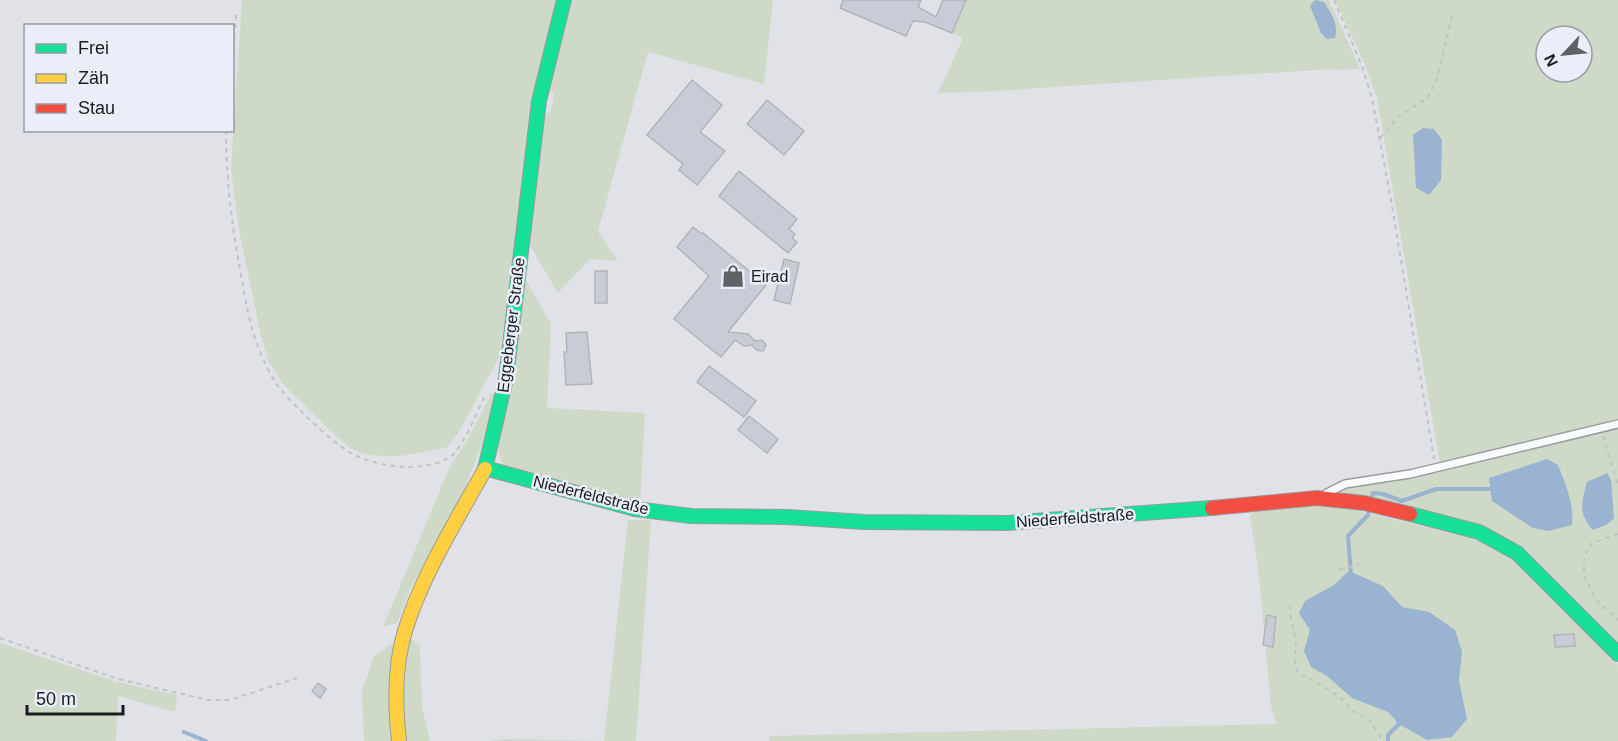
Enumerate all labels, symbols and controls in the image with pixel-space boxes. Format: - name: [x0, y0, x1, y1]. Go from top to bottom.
- legend: [24, 24, 234, 132]
- north arrow: [1534, 24, 1594, 84]
- text: Frei: [78, 38, 109, 58]
- text: N: [1541, 51, 1561, 69]
- text: Zäh: [78, 68, 109, 88]
- text: Stau: [78, 98, 115, 118]
- street label: Eggeberger Straße: [494, 256, 528, 394]
- shop icon: Eirad: [720, 263, 746, 289]
- place label: Eirad: [751, 268, 788, 285]
- street label: Niederfeldstraße: [532, 472, 651, 518]
- street label: Niederfeldstraße: [1015, 505, 1135, 531]
- scale bar: [27, 678, 123, 716]
- text: 50 m: [36, 689, 76, 709]

